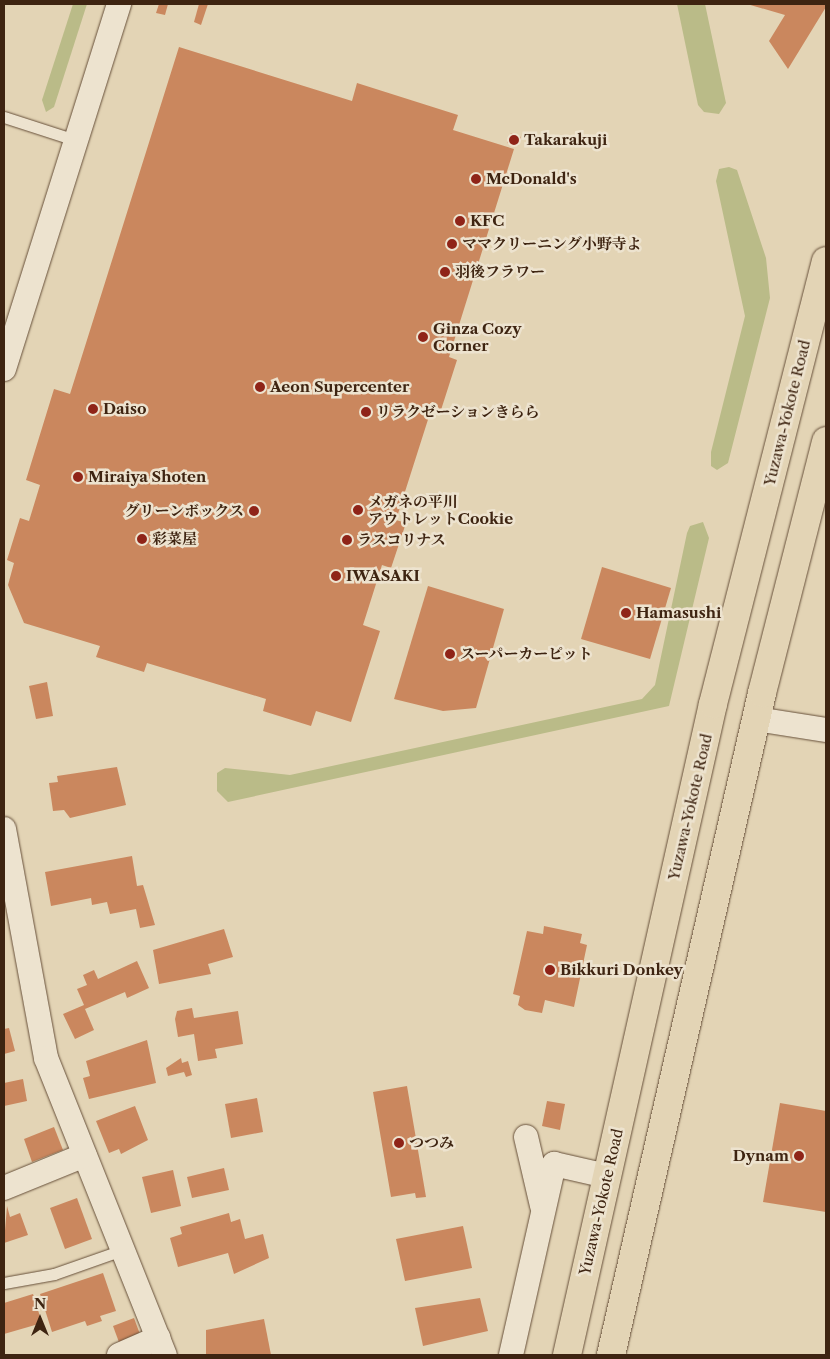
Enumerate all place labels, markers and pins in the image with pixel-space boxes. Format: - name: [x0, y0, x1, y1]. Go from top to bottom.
- place label: Takarakuji: [524, 131, 607, 149]
- marker: Takarakuji: [508, 134, 520, 146]
- place label: McDonald's: [486, 170, 577, 188]
- marker: McDonald's: [470, 173, 482, 185]
- place label: KFC: [470, 212, 504, 230]
- marker: KFC: [454, 215, 466, 227]
- place label: ママクリーニング小野寺よ: [462, 235, 642, 253]
- marker: ママクリーニング小野寺よ: [446, 238, 458, 250]
- place label: 羽後フラワー: [455, 263, 545, 281]
- marker: 羽後フラワー: [439, 266, 451, 278]
- place label: Ginza Cozy Corner: [433, 319, 522, 354]
- marker: Ginza Cozy Corner: [417, 331, 429, 343]
- place label: Aeon Supercenter: [270, 378, 409, 396]
- marker: Aeon Supercenter: [254, 381, 266, 393]
- place label: Daiso: [103, 400, 146, 418]
- marker: Daiso: [87, 403, 99, 415]
- place label: リラクゼーションきらら: [376, 403, 540, 421]
- marker: リラクゼーションきらら: [360, 406, 372, 418]
- place label: Miraiya Shoten: [88, 468, 206, 486]
- marker: Miraiya Shoten: [72, 471, 84, 483]
- place label: メガネの平川 アウトレットCookie: [368, 492, 513, 527]
- place label: グリーンボックス: [124, 502, 244, 520]
- marker: メガネの平川 アウトレットCookie: [352, 504, 364, 516]
- marker: グリーンボックス: [248, 505, 260, 517]
- place label: 彩菜屋: [152, 530, 197, 548]
- place label: ラスコリナス: [357, 531, 447, 549]
- marker: 彩菜屋: [136, 533, 148, 545]
- marker: ラスコリナス: [341, 534, 353, 546]
- place label: IWASAKI: [346, 567, 420, 585]
- marker: IWASAKI: [330, 570, 342, 582]
- place label: Hamasushi: [636, 604, 721, 622]
- marker: Hamasushi: [620, 607, 632, 619]
- place label: スーパーカーピット: [460, 645, 594, 663]
- marker: スーパーカーピット: [444, 648, 456, 660]
- place label: Bikkuri Donkey: [560, 961, 683, 979]
- marker: Bikkuri Donkey: [544, 964, 556, 976]
- place label: つつみ: [409, 1134, 454, 1152]
- marker: つつみ: [393, 1137, 405, 1149]
- place label: Dynam: [733, 1147, 789, 1165]
- marker: Dynam: [793, 1150, 805, 1162]

